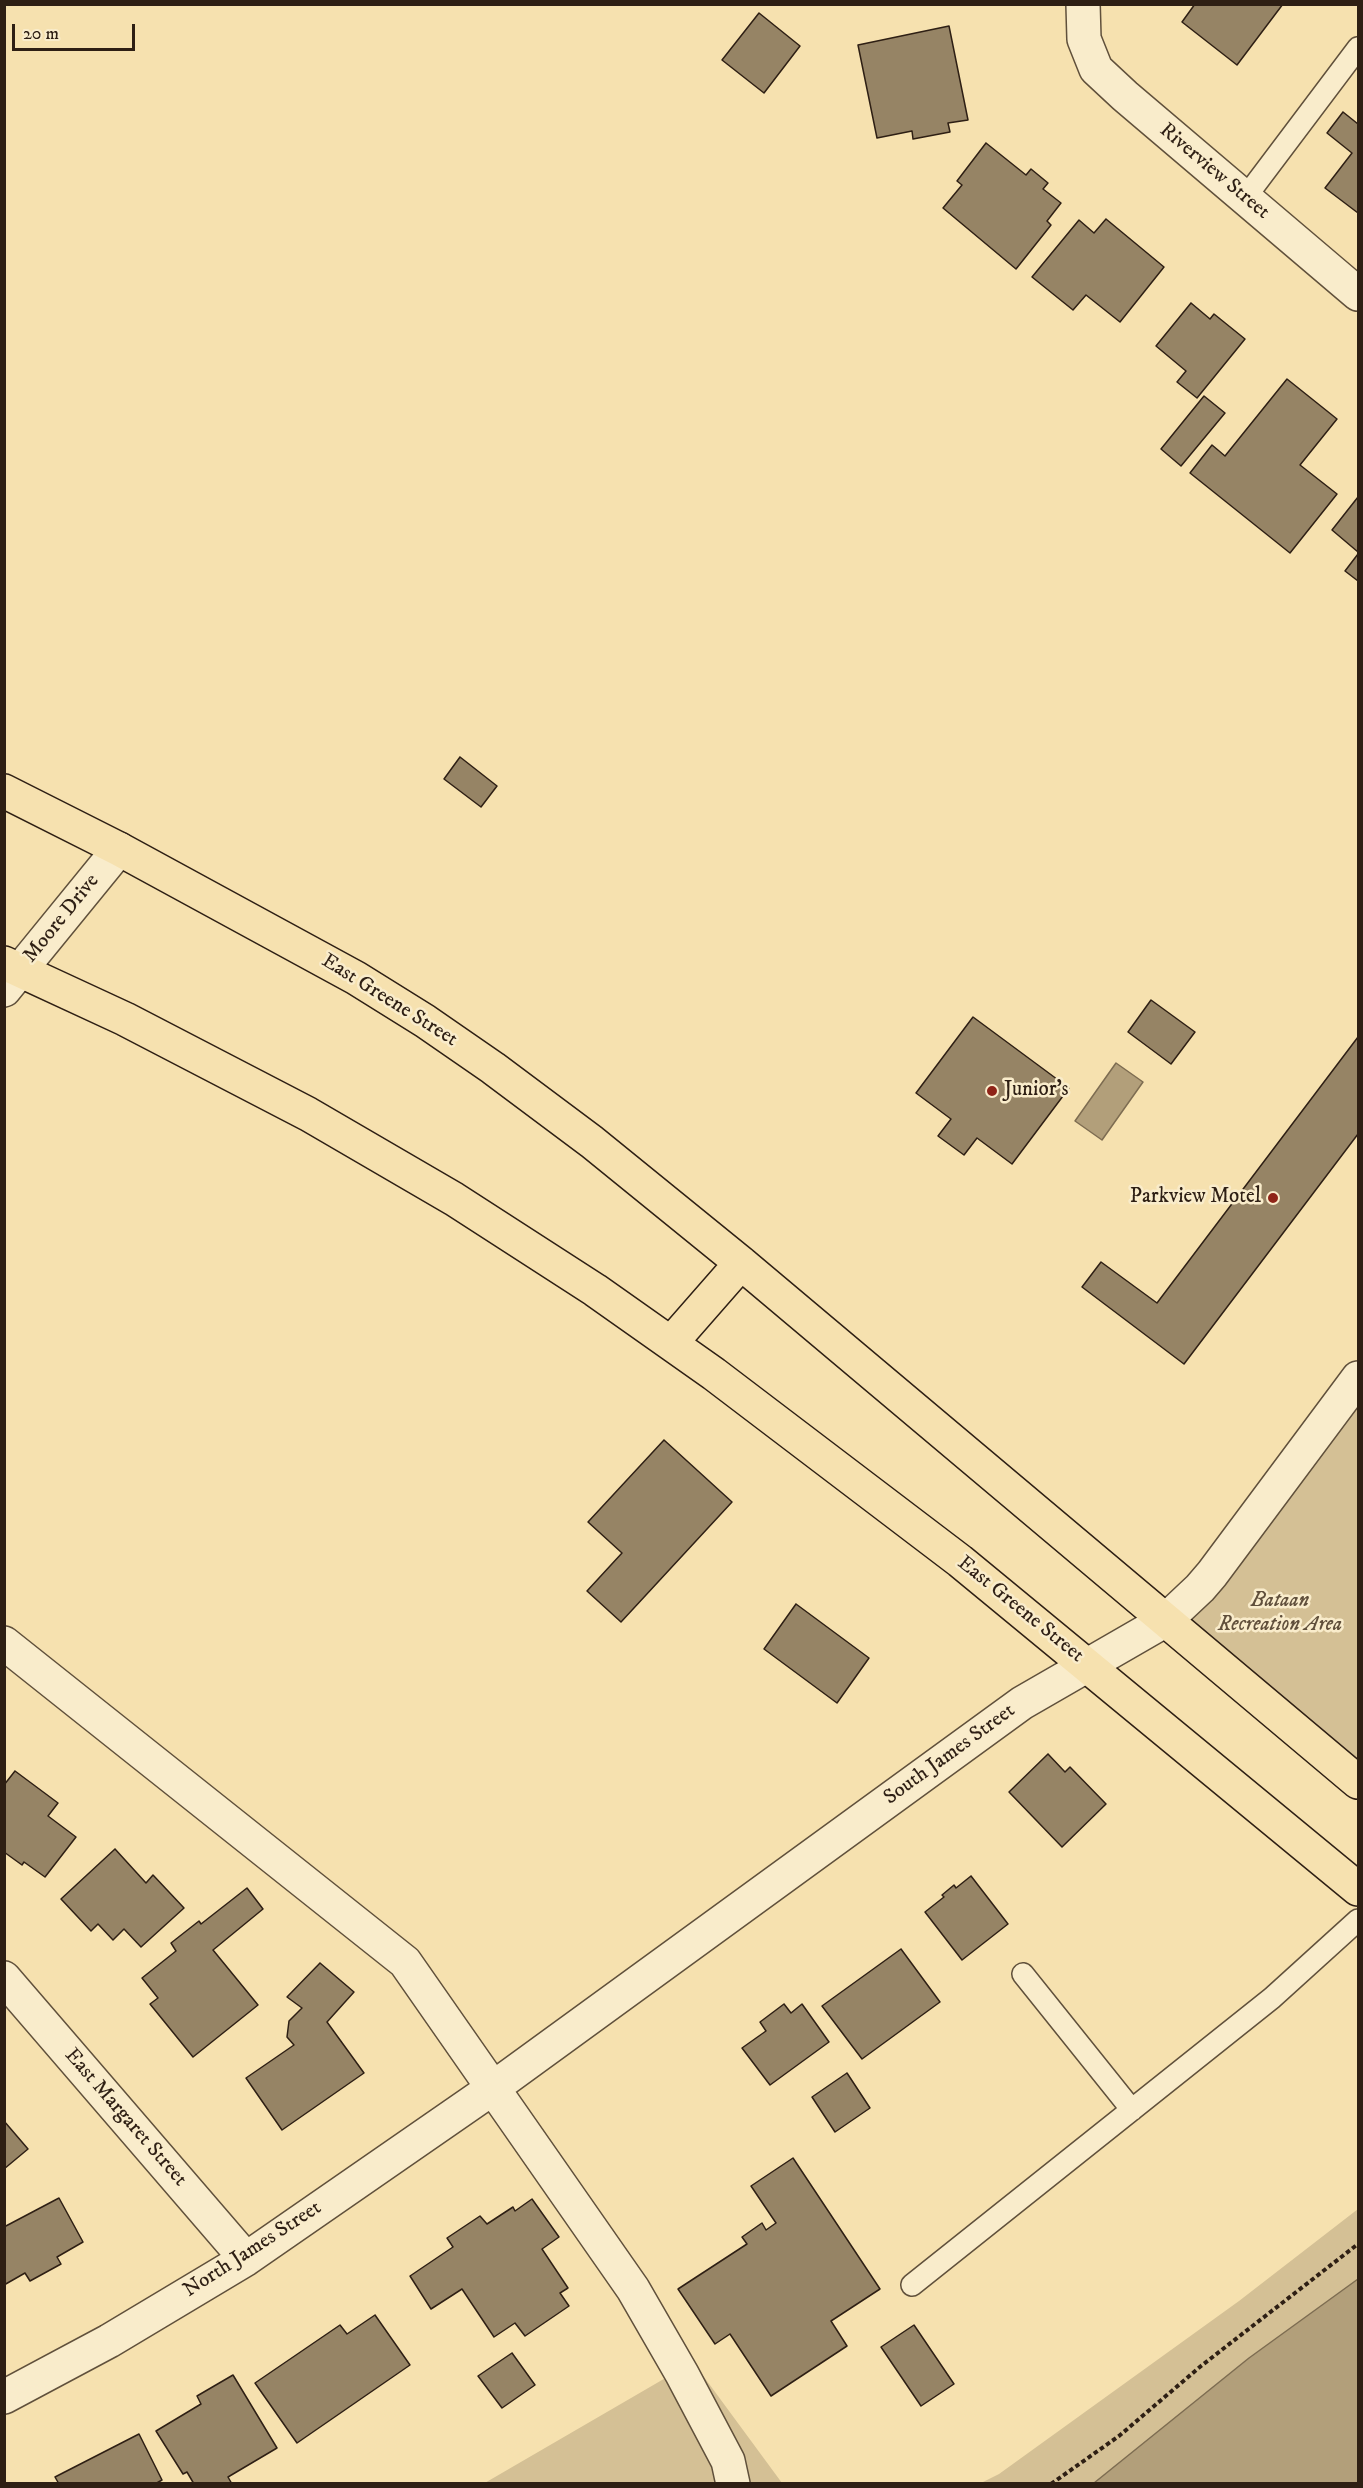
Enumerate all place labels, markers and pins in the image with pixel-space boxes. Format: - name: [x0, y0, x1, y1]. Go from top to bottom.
- place label: Junior's: [1004, 1078, 1069, 1104]
- marker: Junior's: [985, 1084, 999, 1098]
- place label: Parkview Motel: [1130, 1185, 1261, 1211]
- marker: Parkview Motel: [1266, 1191, 1280, 1205]

